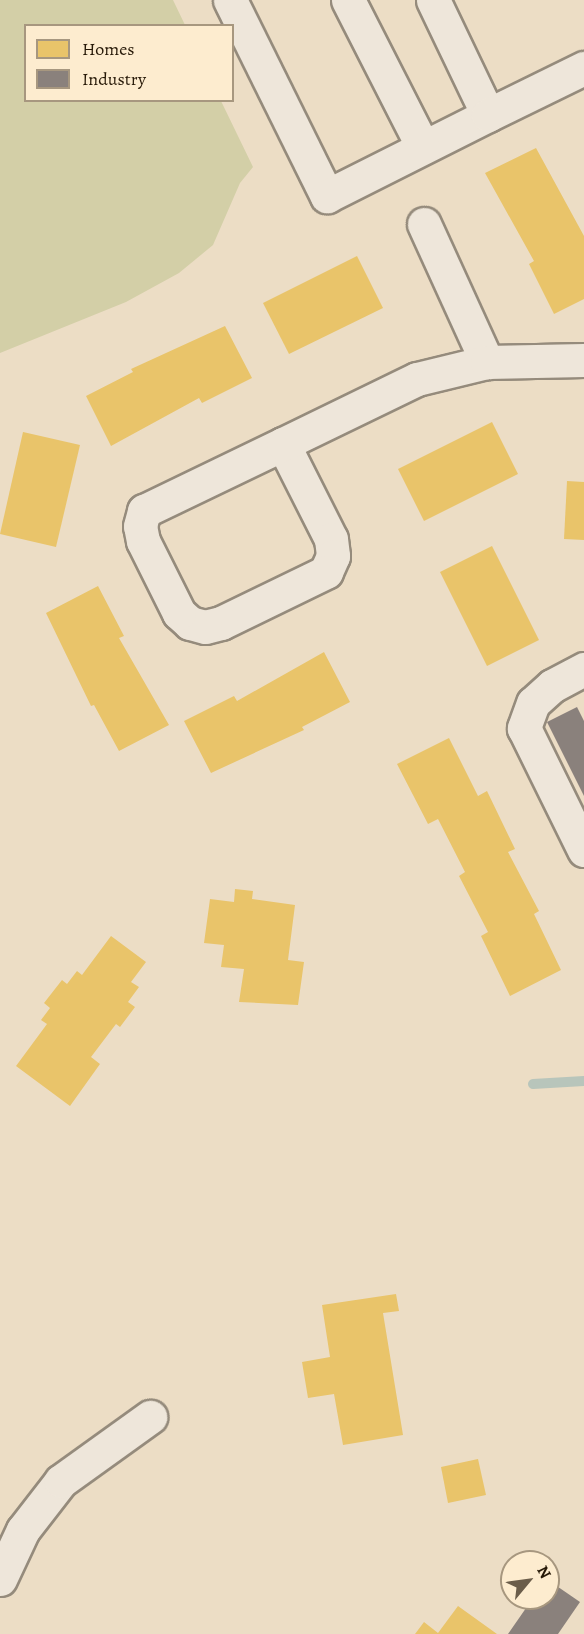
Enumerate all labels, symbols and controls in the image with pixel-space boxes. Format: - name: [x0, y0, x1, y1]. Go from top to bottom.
- legend: [24, 24, 234, 102]
- text: Homes: [82, 37, 134, 61]
- text: Industry: [82, 67, 146, 91]
- north arrow: [500, 1550, 560, 1610]
- text: N: [532, 1562, 556, 1583]

